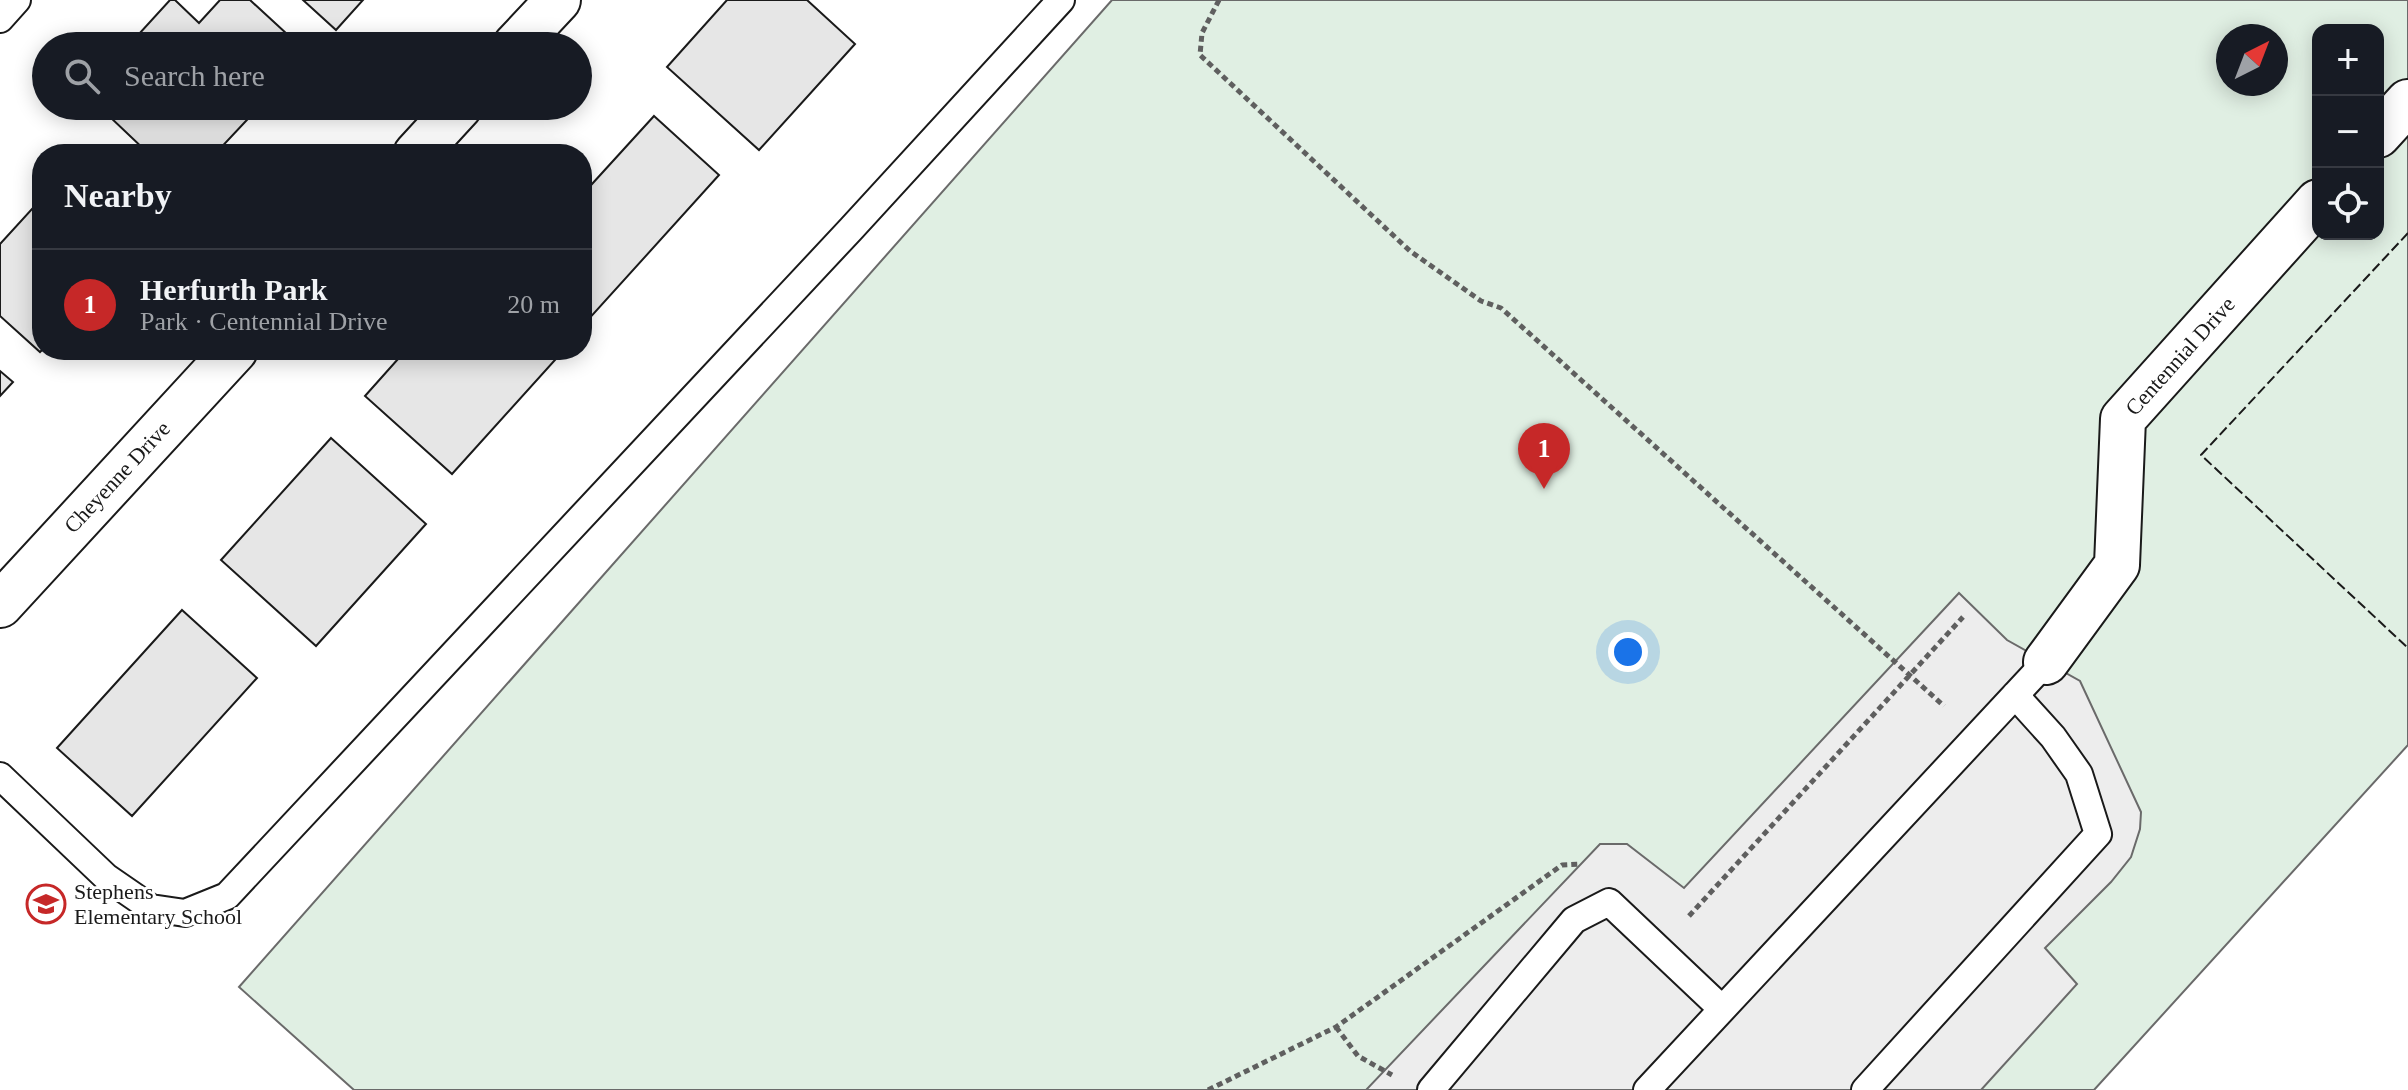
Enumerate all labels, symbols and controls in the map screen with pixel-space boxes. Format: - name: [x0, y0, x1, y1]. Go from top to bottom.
- north arrow: [2216, 24, 2288, 96]
- map controls: [2312, 24, 2384, 240]
- button: +: [2312, 24, 2384, 96]
- search box: [32, 32, 592, 120]
- icon: search: [60, 54, 104, 98]
- text: Search here: [124, 59, 265, 92]
- button: −: [2312, 96, 2384, 168]
- button: locate: [2312, 168, 2384, 240]
- text: Nearby: [64, 177, 172, 214]
- text: Herfurth Park: [140, 273, 327, 306]
- text: 1: [84, 290, 97, 319]
- text: 20 m: [507, 290, 560, 319]
- street label: Centennial Drive: [2120, 292, 2240, 420]
- text: Park · Centennial Drive: [140, 307, 388, 336]
- street label: Cheyenne Drive: [59, 416, 175, 538]
- pin: 1: [1518, 423, 1570, 489]
- your location: [1608, 632, 1648, 672]
- place label: Stephens Elementary School: [74, 879, 242, 929]
- school or university icon: Stephens Elementary School: [25, 883, 67, 925]

